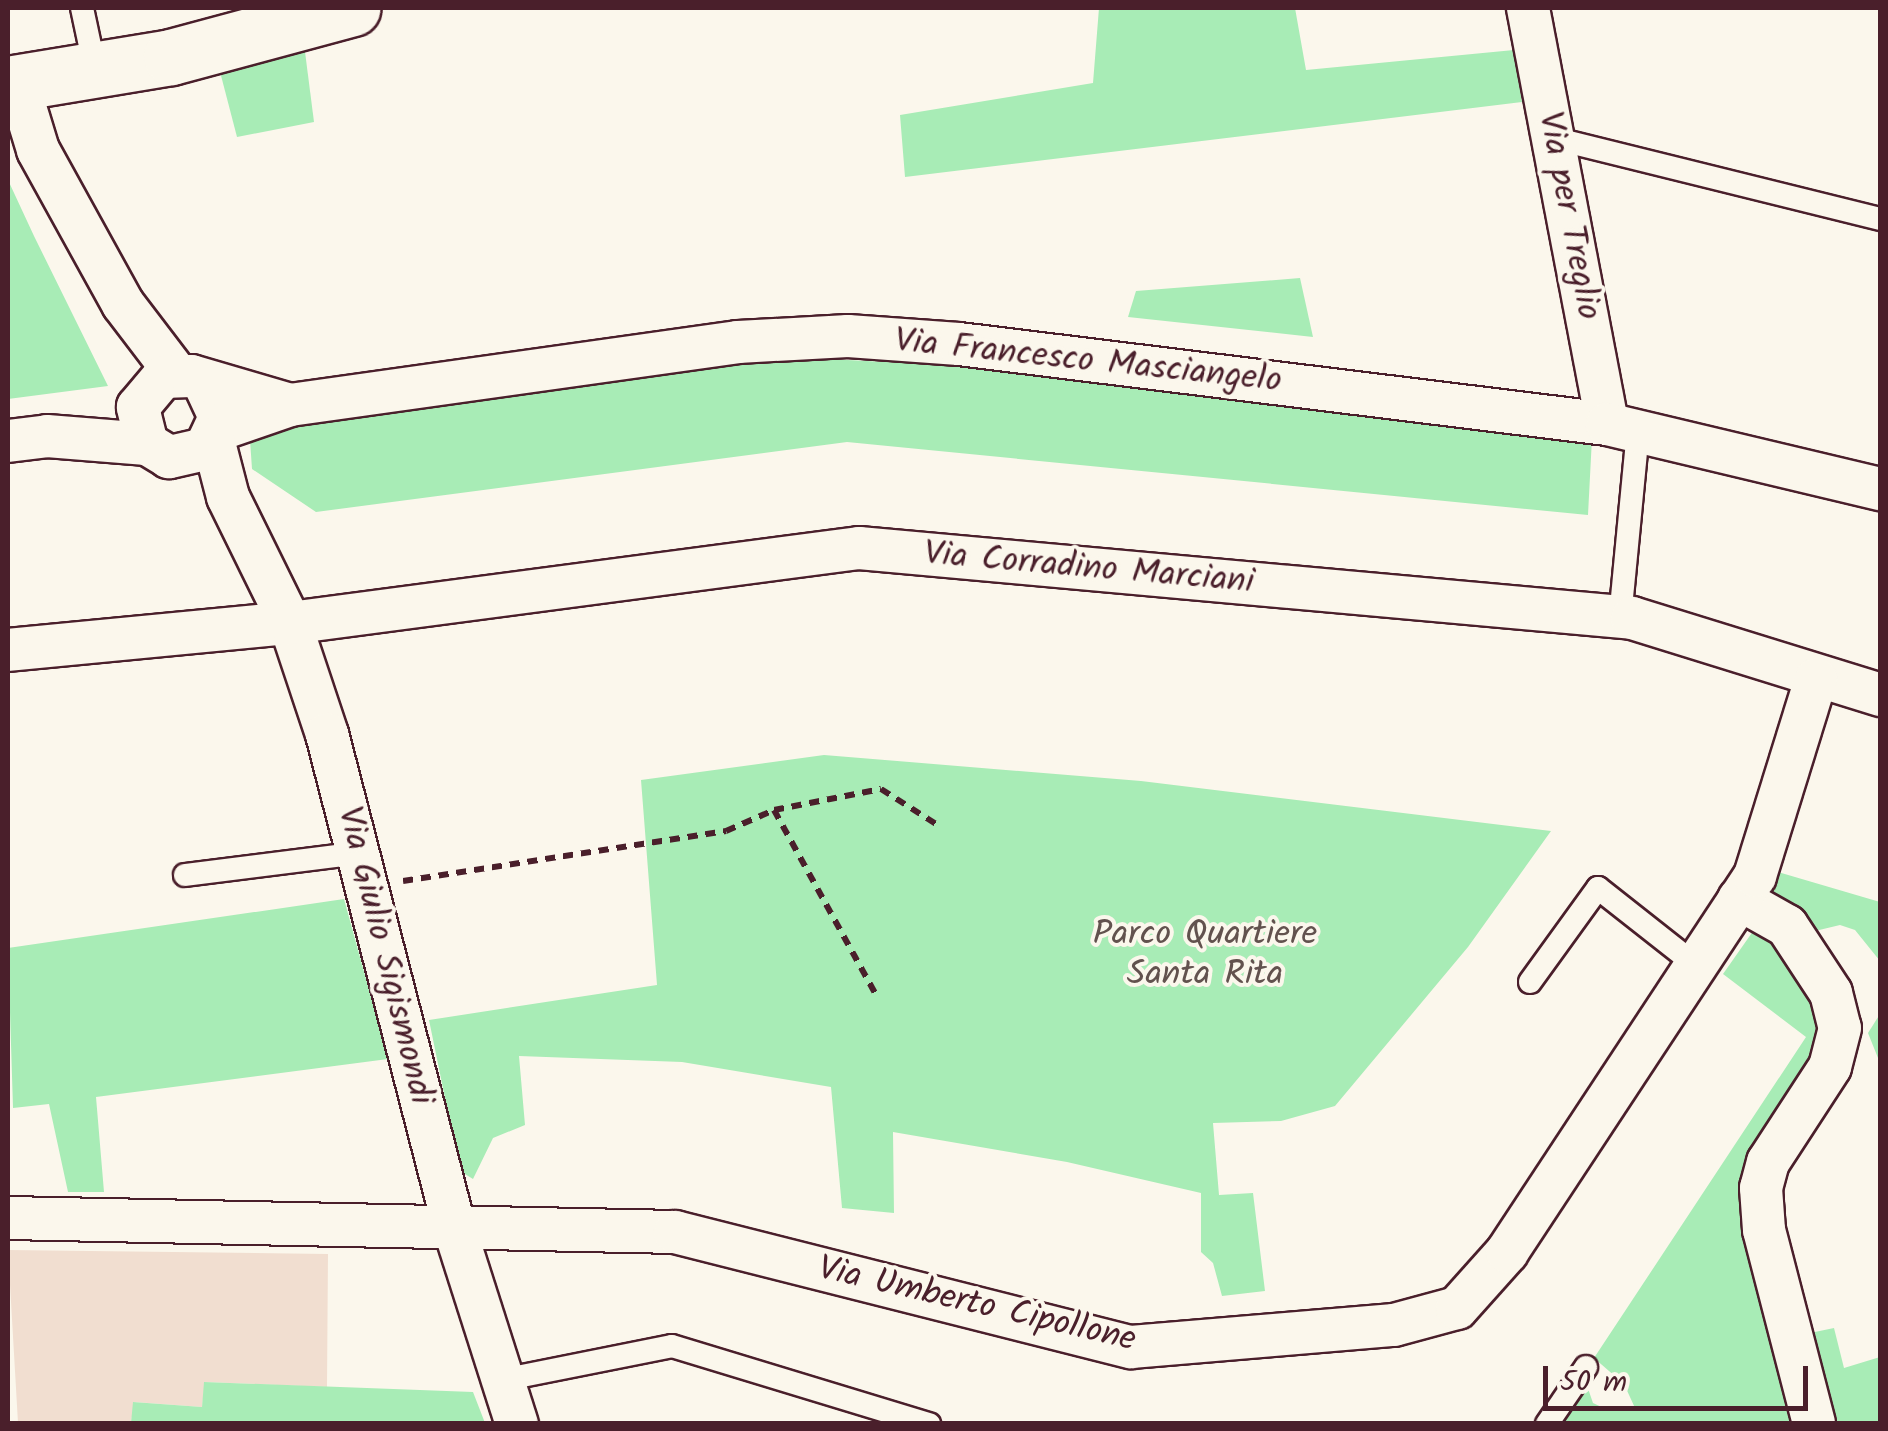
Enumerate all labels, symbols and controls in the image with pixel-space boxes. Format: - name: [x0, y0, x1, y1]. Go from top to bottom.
- street label: Via per Treglio: [1527, 108, 1609, 324]
- street label: Via Francesco Masciangelo: [892, 321, 1284, 403]
- street label: Via Corradino Marciani: [922, 534, 1256, 604]
- street label: Via Giulio Sigismondi: [327, 803, 441, 1109]
- park label: Parco Quartiere Santa Rita: [1093, 914, 1317, 996]
- street label: Via Umberto Cipollone: [814, 1248, 1140, 1362]
- scale bar: [1548, 1346, 1813, 1408]
- text: 50 m: [1560, 1359, 1627, 1407]

